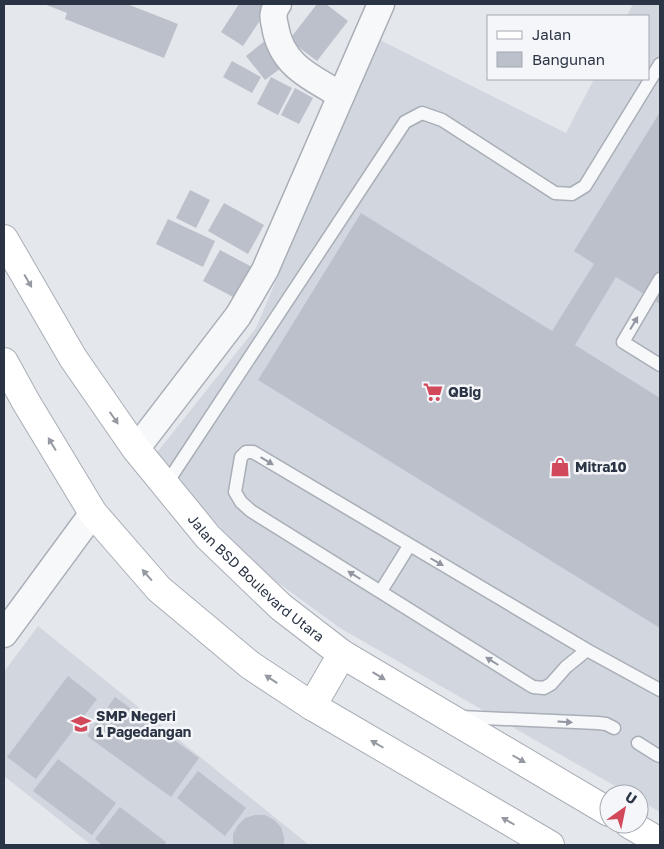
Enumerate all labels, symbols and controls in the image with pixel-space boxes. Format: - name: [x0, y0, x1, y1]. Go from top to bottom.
- legend: [487, 15, 649, 80]
- text: Jalan: [532, 25, 571, 43]
- text: Bangunan: [532, 50, 605, 68]
- one-way arrow: [24, 273, 32, 288]
- one-way arrow: [630, 316, 639, 329]
- supermarket icon: QBig: [422, 381, 444, 403]
- place label: QBig: [448, 383, 481, 400]
- one-way arrow: [109, 411, 119, 425]
- one-way arrow: [47, 438, 56, 451]
- one-way arrow: [261, 456, 274, 465]
- shop icon: Mitra10: [549, 456, 571, 478]
- place label: Mitra10: [575, 458, 627, 475]
- street label: Jalan BSD Boulevard Utara: [185, 510, 328, 645]
- one-way arrow: [430, 558, 443, 567]
- one-way arrow: [142, 569, 153, 581]
- one-way arrow: [347, 570, 360, 579]
- one-way arrow: [485, 656, 498, 665]
- one-way arrow: [372, 672, 385, 681]
- one-way arrow: [264, 674, 278, 684]
- place label: SMP Negeri 1 Pagedangan: [96, 707, 191, 740]
- school or university icon: SMP Negeri 1 Pagedangan: [70, 713, 92, 735]
- one-way arrow: [557, 718, 573, 726]
- one-way arrow: [370, 739, 383, 748]
- one-way arrow: [511, 755, 526, 763]
- north arrow: [599, 784, 649, 834]
- text: U: [622, 788, 640, 808]
- one-way arrow: [501, 816, 514, 825]

